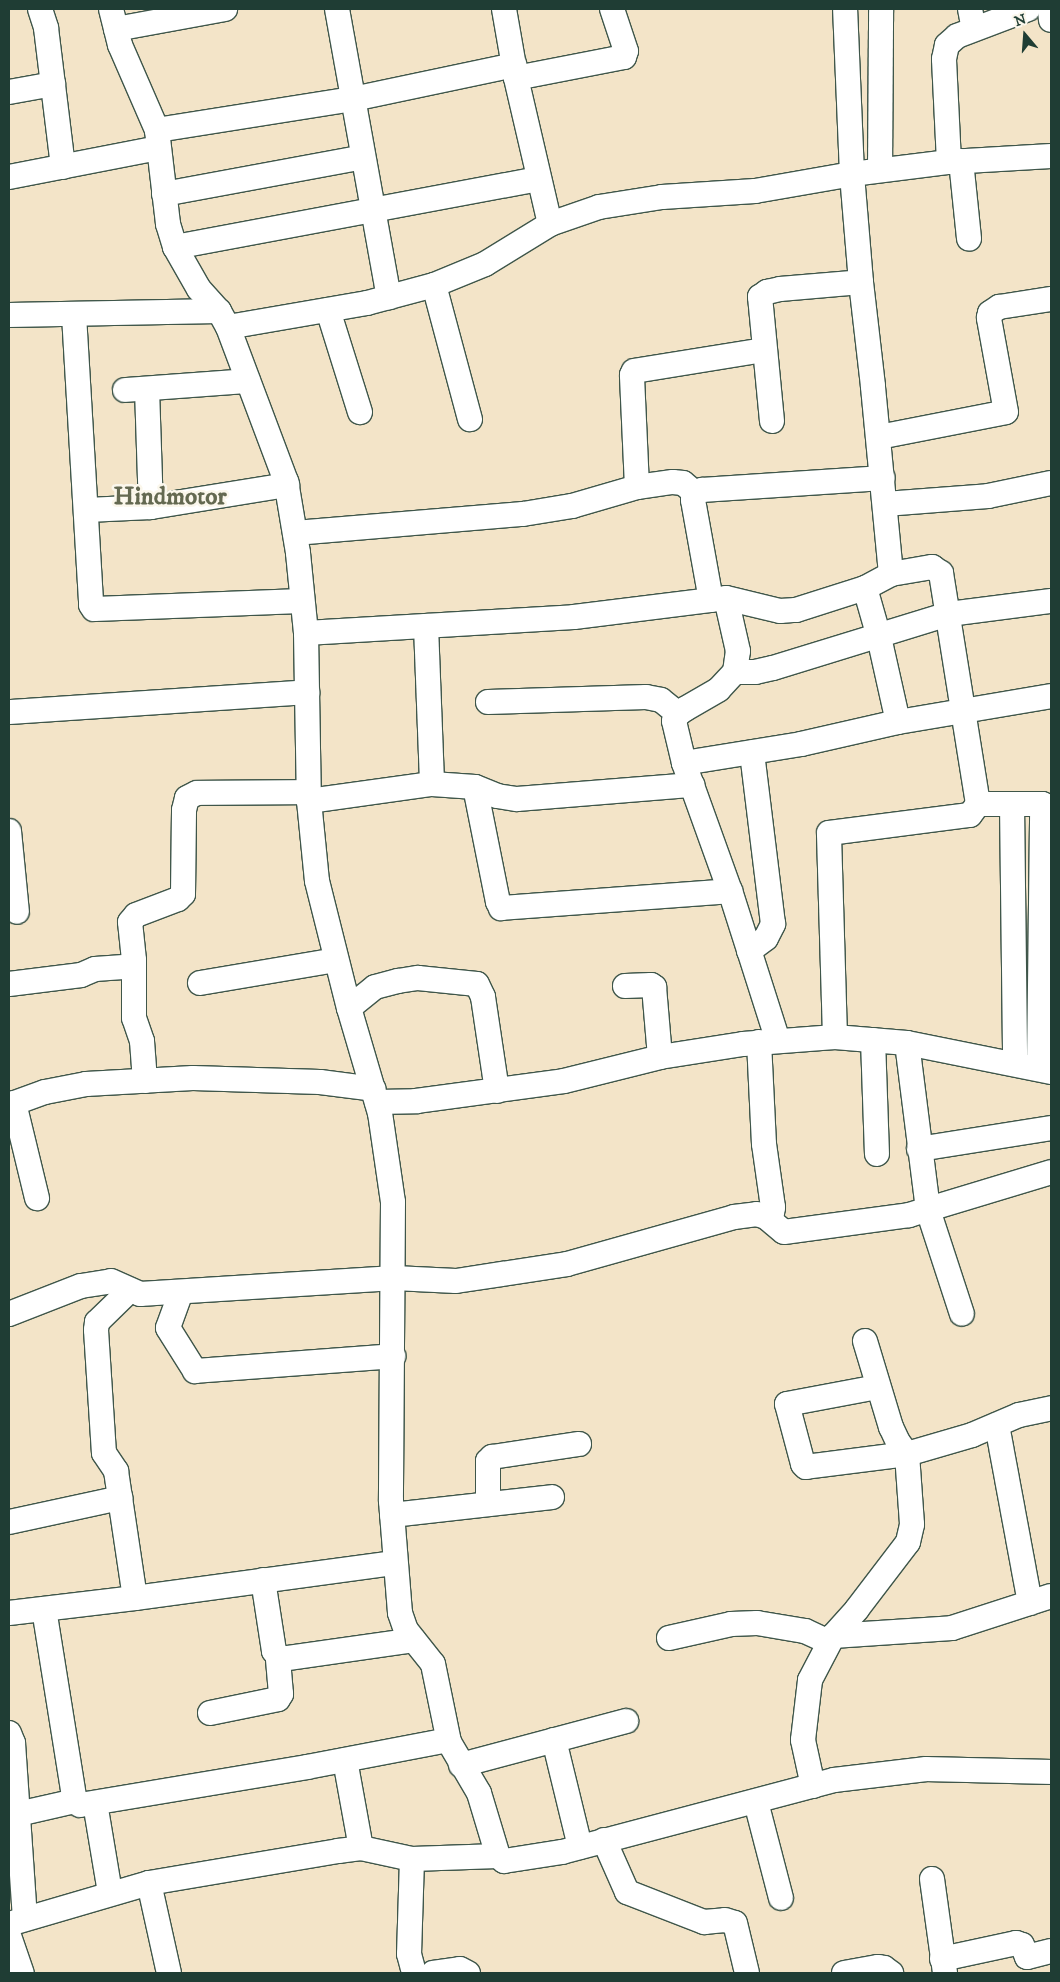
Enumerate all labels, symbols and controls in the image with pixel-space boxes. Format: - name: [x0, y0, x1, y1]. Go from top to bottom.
- north arrow: [1000, 10, 1050, 60]
- text: N: [1012, 10, 1029, 31]
- district label: Hindmotor: [113, 482, 227, 512]

